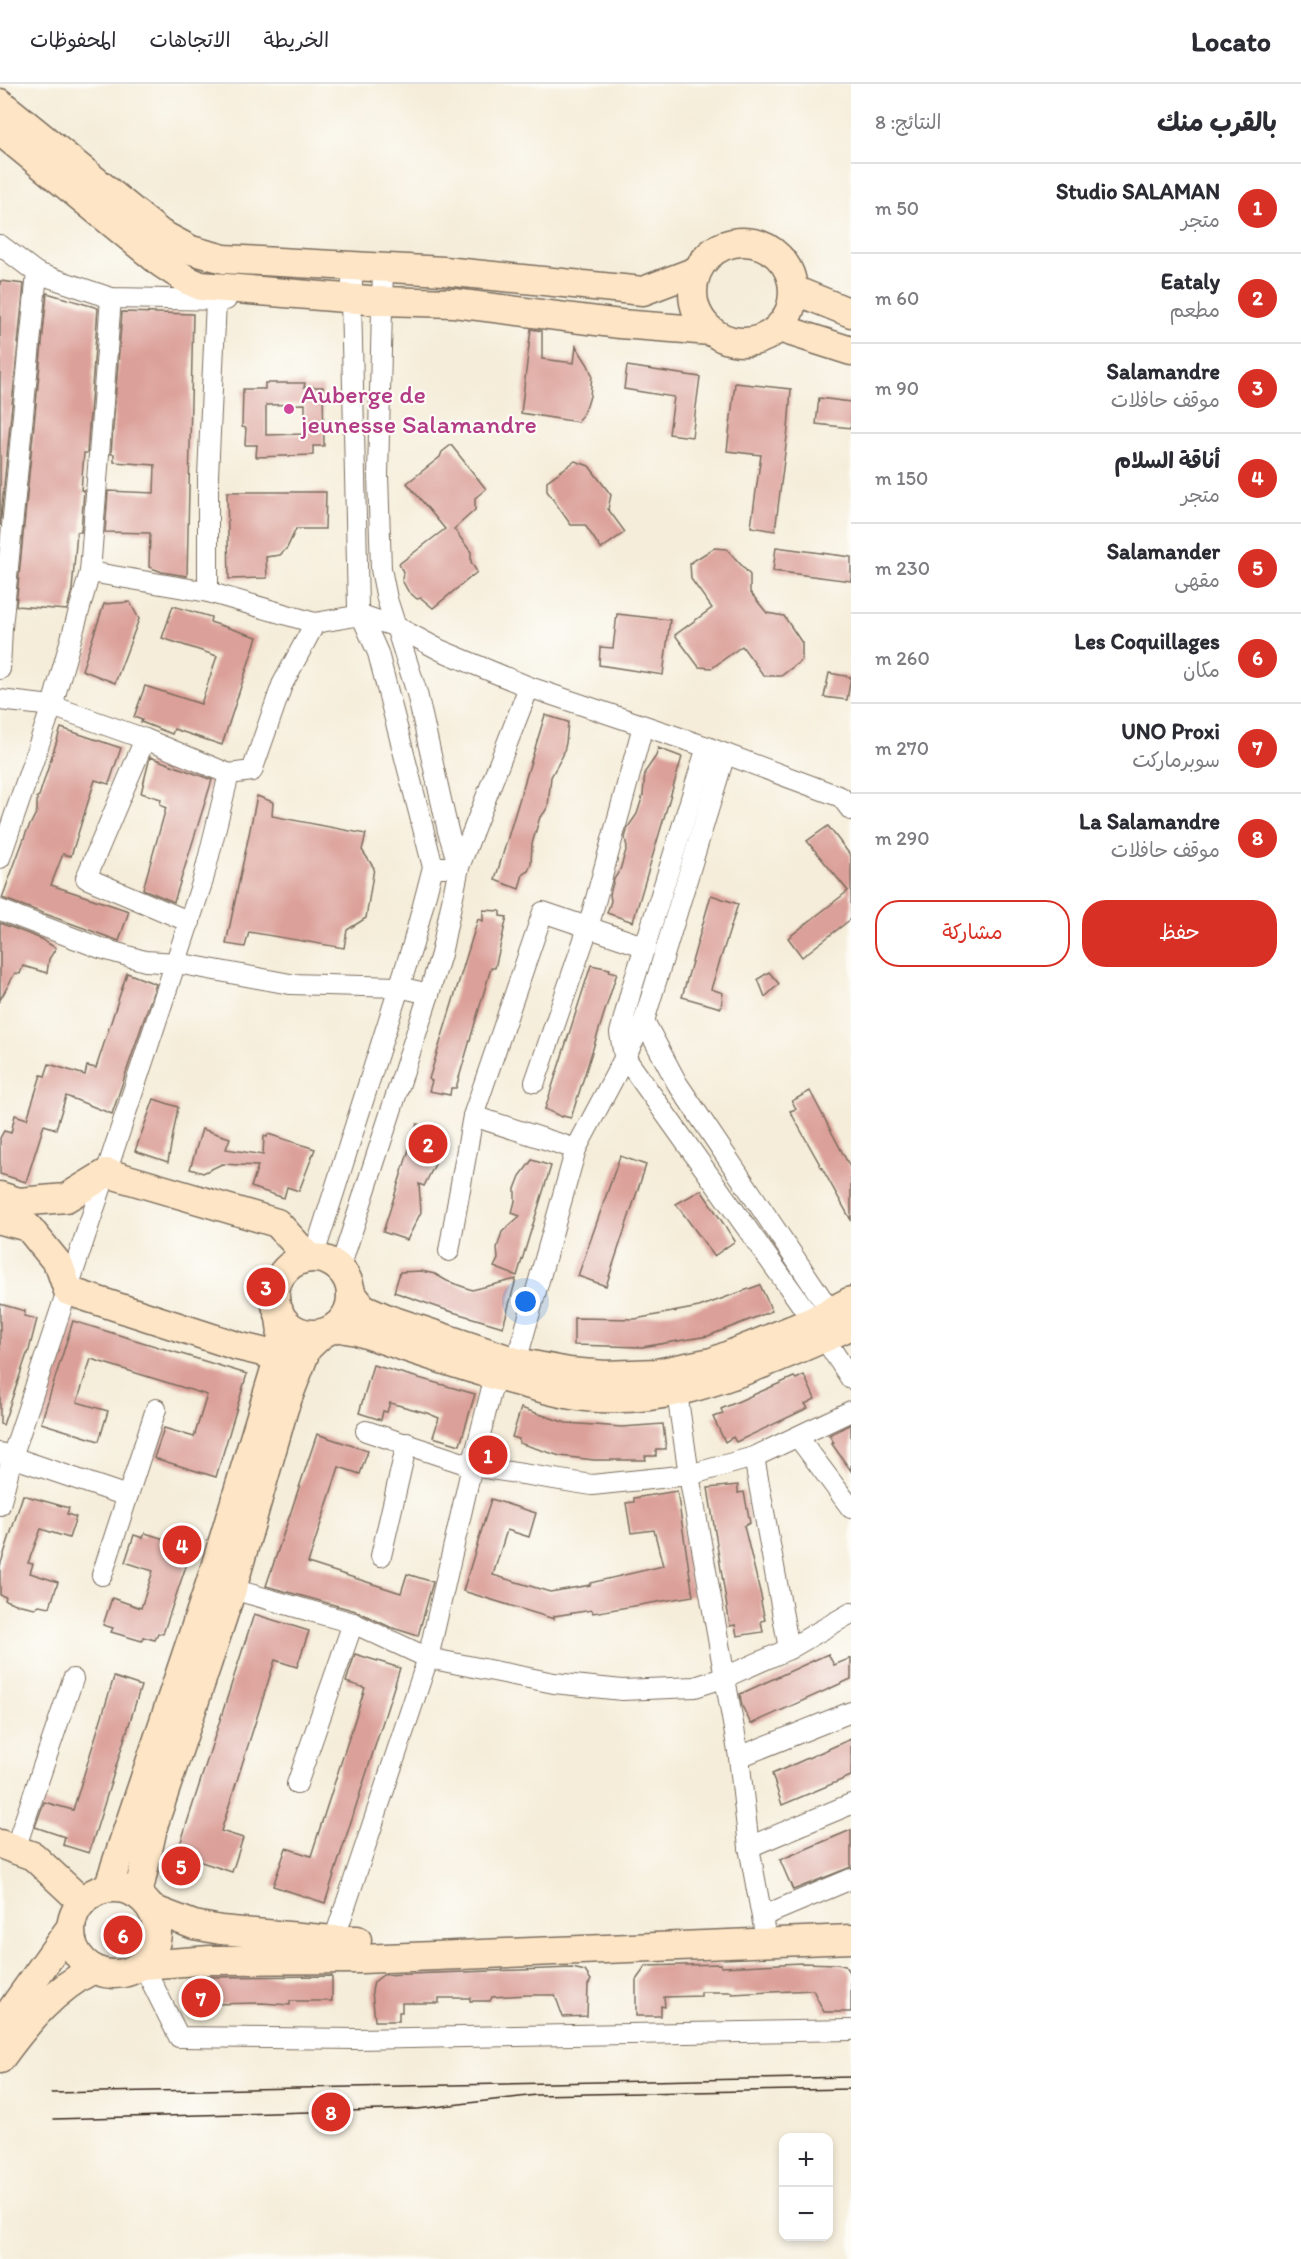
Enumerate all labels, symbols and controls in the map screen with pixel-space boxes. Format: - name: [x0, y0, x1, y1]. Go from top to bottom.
- text: Locato: [1191, 24, 1271, 58]
- text: المحفوظات: [30, 27, 116, 52]
- text: الاتجاهات: [149, 27, 231, 52]
- text: الخريطة: [264, 27, 329, 52]
- text: بالقرب منك: [1157, 106, 1277, 138]
- text: النتائج: 8: [875, 110, 942, 134]
- text: Studio SALAMAN: [1056, 178, 1220, 205]
- text: 50 m: [875, 196, 919, 220]
- text: 1: [1253, 196, 1262, 220]
- text: متجر: [1181, 208, 1220, 232]
- text: Eataly: [1161, 268, 1220, 295]
- text: 60 m: [875, 286, 919, 310]
- text: 2: [1252, 286, 1263, 310]
- text: مطعم: [1169, 298, 1220, 322]
- text: Salamandre: [1107, 358, 1220, 385]
- text: 90 m: [875, 376, 919, 400]
- text: 3: [1252, 376, 1263, 400]
- place label: Auberge de jeunesse Salamandre: [300, 378, 537, 440]
- text: موقف حافلات: [1111, 388, 1220, 412]
- marker: Auberge de jeunesse Salamandre: [282, 402, 296, 416]
- text: أناقة السلام: [1115, 447, 1220, 474]
- text: 150 m: [875, 466, 928, 490]
- text: 4: [1251, 466, 1264, 490]
- text: متجر: [1181, 483, 1220, 507]
- text: Salamander: [1107, 538, 1220, 565]
- text: 230 m: [875, 556, 930, 580]
- text: 5: [1252, 556, 1263, 580]
- text: مقهى: [1174, 568, 1220, 592]
- text: Les Coquillages: [1074, 628, 1220, 655]
- text: 260 m: [875, 646, 930, 670]
- text: 6: [1252, 646, 1263, 670]
- text: مكان: [1183, 658, 1220, 682]
- text: UNO Proxi: [1121, 718, 1220, 745]
- text: 270 m: [875, 736, 929, 760]
- text: 7: [1253, 736, 1262, 760]
- text: سوبرماركت: [1132, 748, 1220, 772]
- text: La Salamandre: [1079, 808, 1220, 835]
- text: 290 m: [875, 826, 930, 850]
- text: 8: [1252, 826, 1263, 850]
- text: موقف حافلات: [1111, 838, 1220, 862]
- button: مشاركة: [875, 900, 1070, 967]
- button: حفظ: [1082, 900, 1277, 967]
- pin: 2: [408, 1122, 448, 1166]
- pin: 3: [246, 1264, 286, 1310]
- your location: [511, 1287, 540, 1316]
- pin: 1: [468, 1432, 508, 1478]
- pin: 4: [162, 1522, 201, 1568]
- pin: 5: [162, 1844, 201, 1888]
- pin: 6: [104, 1912, 142, 1958]
- pin: 7: [182, 1976, 220, 2020]
- pin: 8: [312, 2090, 350, 2134]
- map controls: [779, 2133, 833, 2241]
- button: +: [779, 2133, 833, 2187]
- button: −: [779, 2187, 833, 2241]

